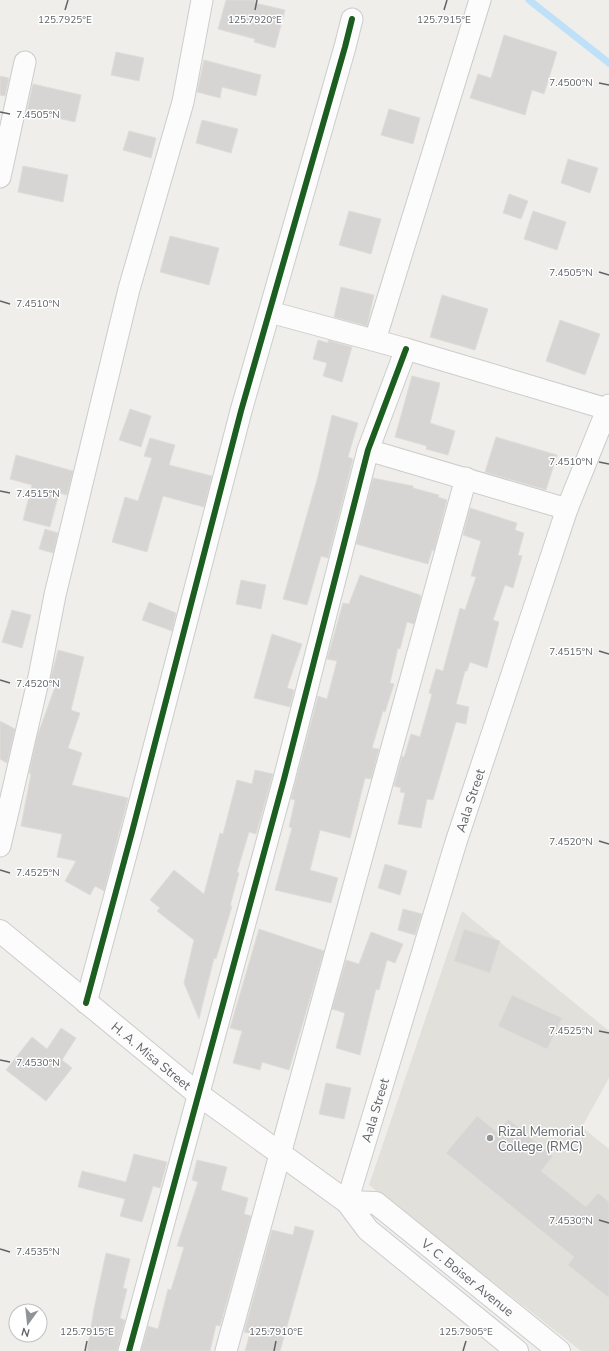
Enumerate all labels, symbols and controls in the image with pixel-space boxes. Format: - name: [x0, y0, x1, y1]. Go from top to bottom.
- text: 125.7925°E: [38, 13, 92, 27]
- text: 125.7920°E: [228, 13, 282, 27]
- text: 125.7915°E: [417, 13, 471, 27]
- text: 7.4500°N: [549, 76, 593, 90]
- text: 7.4505°N: [16, 108, 60, 122]
- text: 7.4505°N: [549, 266, 593, 280]
- text: 7.4510°N: [16, 297, 60, 311]
- text: 7.4510°N: [549, 455, 593, 469]
- text: 7.4515°N: [16, 487, 60, 501]
- text: 7.4515°N: [549, 645, 593, 659]
- text: 7.4520°N: [16, 677, 60, 691]
- street label: Aala Street: [452, 766, 490, 835]
- text: 7.4520°N: [549, 835, 593, 849]
- text: 7.4525°N: [16, 866, 60, 880]
- street label: H. A. Misa Street: [107, 1018, 195, 1095]
- text: 7.4525°N: [549, 1024, 593, 1038]
- text: 7.4530°N: [16, 1056, 60, 1070]
- street label: Aala Street: [358, 1076, 394, 1145]
- place label: Rizal Memorial College (RMC): [498, 1123, 585, 1156]
- marker: Rizal Memorial College (RMC): [485, 1133, 495, 1143]
- text: 7.4530°N: [549, 1214, 593, 1228]
- street label: V. C. Boiser Avenue: [416, 1234, 517, 1321]
- text: 7.4535°N: [16, 1245, 60, 1259]
- north arrow: [8, 1303, 48, 1343]
- text: N: [20, 1324, 31, 1340]
- text: 125.7915°E: [60, 1325, 114, 1339]
- text: 125.7910°E: [249, 1325, 303, 1339]
- text: 125.7905°E: [439, 1325, 493, 1339]

